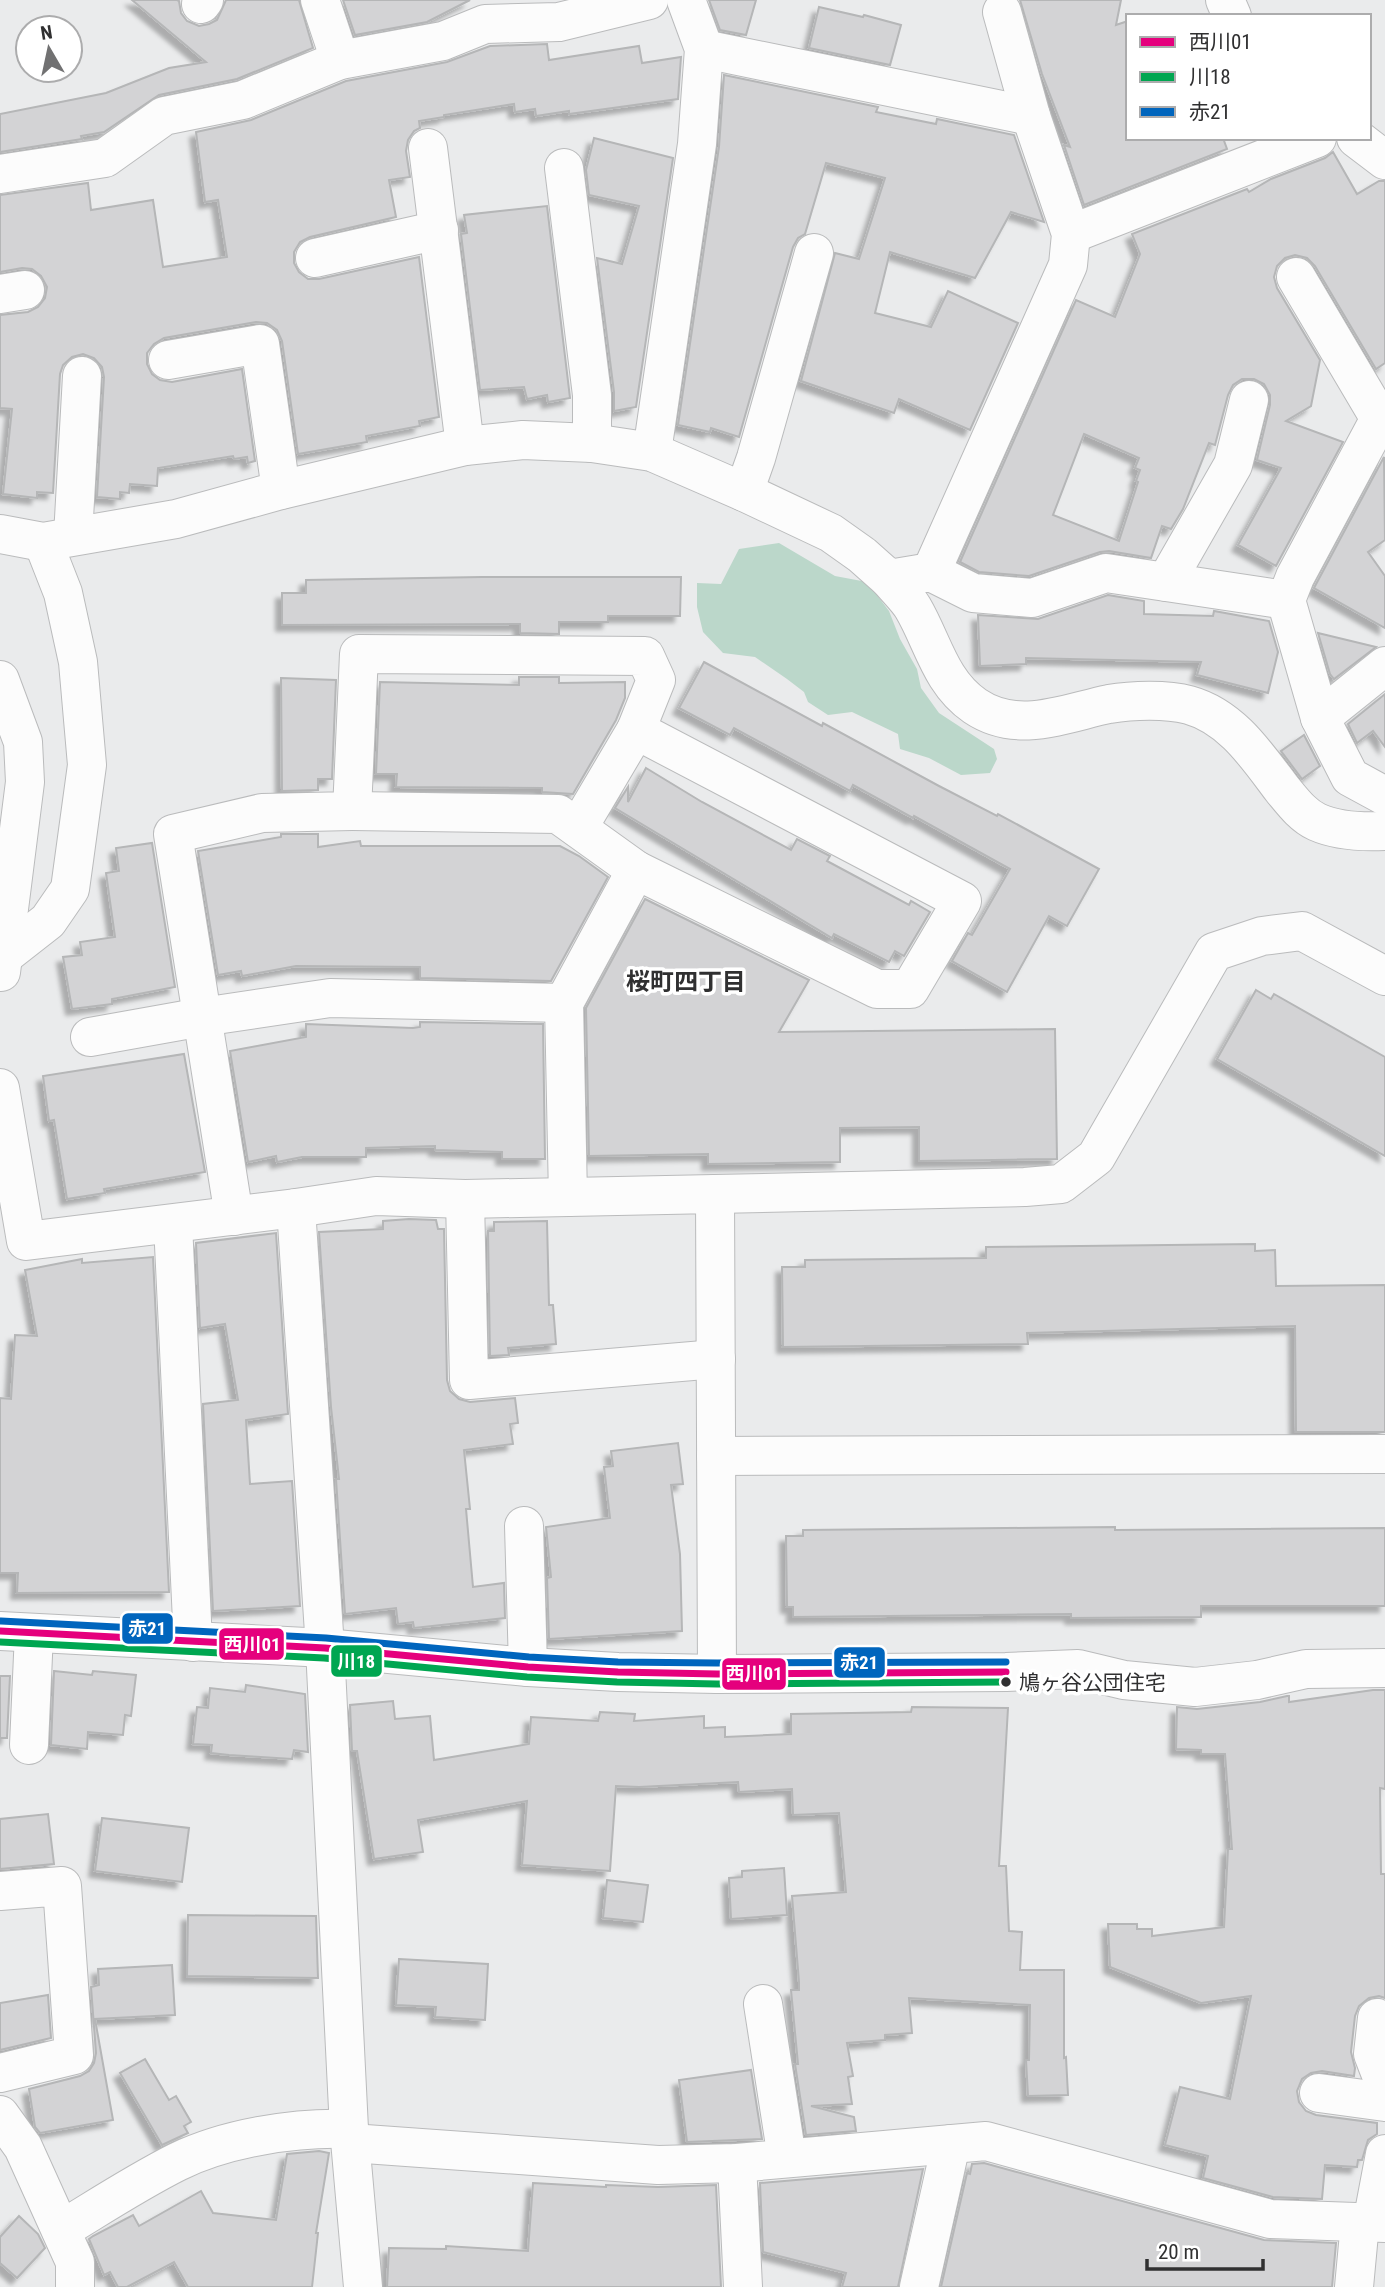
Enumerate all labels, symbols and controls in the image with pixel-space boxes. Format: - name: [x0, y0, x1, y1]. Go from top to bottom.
- north arrow: [14, 14, 84, 84]
- legend: [1126, 14, 1371, 140]
- text: N: [39, 20, 54, 45]
- text: 西川01: [1189, 30, 1252, 54]
- text: 川18: [1189, 65, 1231, 89]
- text: 赤21: [1189, 100, 1231, 124]
- district label: 桜町四丁目: [626, 968, 746, 996]
- line badge: 赤21: [121, 1612, 174, 1645]
- text: 赤21: [128, 1617, 166, 1640]
- line badge: 西川01: [218, 1627, 285, 1661]
- text: 西川01: [223, 1633, 281, 1656]
- line badge: 川18: [330, 1644, 383, 1678]
- line badge: 赤21: [833, 1646, 886, 1679]
- text: 川18: [337, 1650, 375, 1673]
- text: 赤21: [840, 1651, 878, 1674]
- line badge: 西川01: [721, 1657, 787, 1691]
- text: 西川01: [725, 1662, 783, 1685]
- place label: 鳩ヶ谷公団住宅: [1019, 1671, 1166, 1695]
- marker: 鳩ヶ谷公団住宅: [999, 1675, 1013, 1689]
- scale bar: [1147, 2228, 1262, 2272]
- text: 20 m: [1158, 2240, 1199, 2264]

